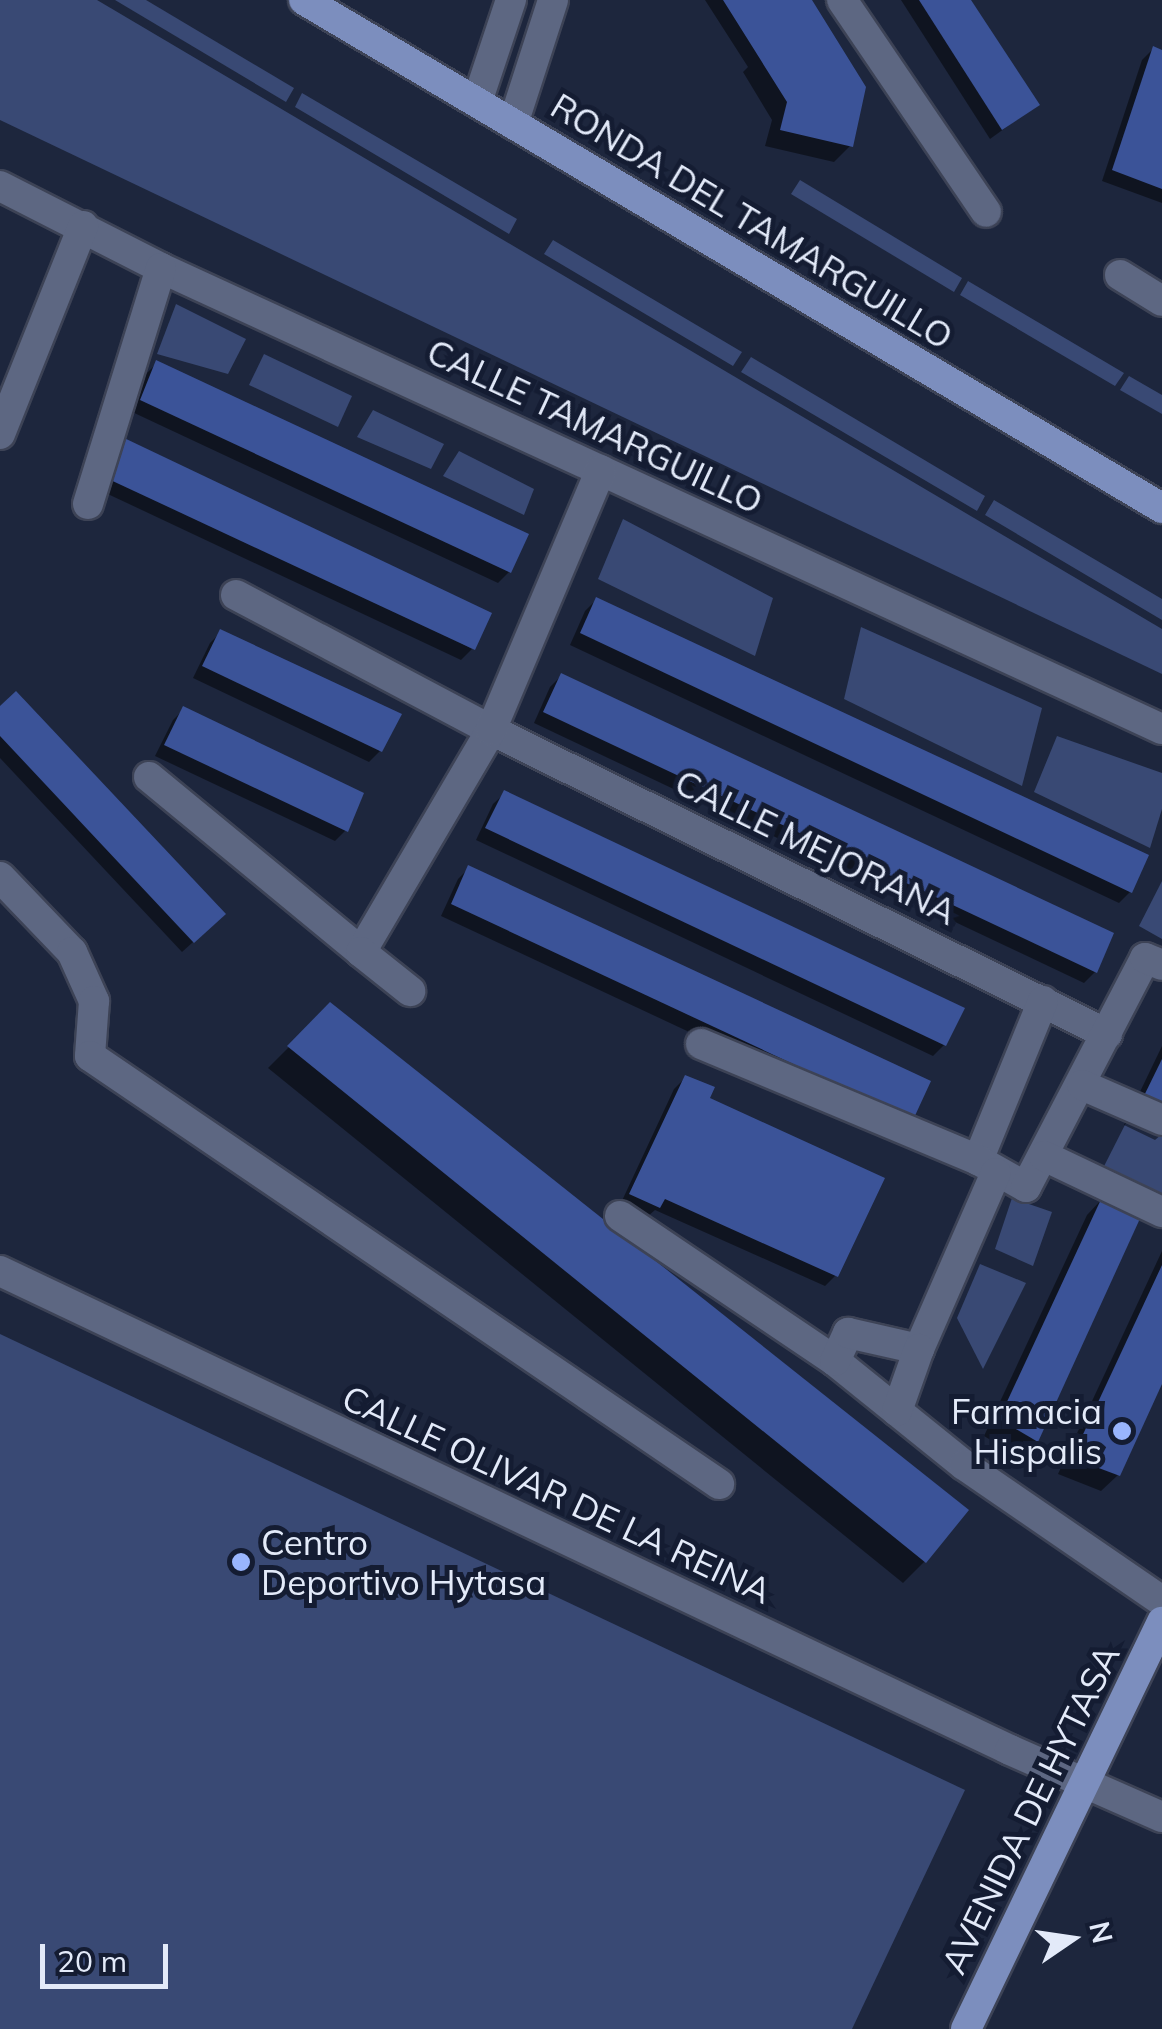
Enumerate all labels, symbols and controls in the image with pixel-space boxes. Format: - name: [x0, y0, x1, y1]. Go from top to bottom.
- street label: RONDA DEL TAMARGUILLO: [544, 84, 960, 358]
- street label: CALLE TAMARGUILLO: [421, 330, 769, 522]
- street label: CALLE MEJORANA: [669, 761, 963, 933]
- street label: CALLE OLIVAR DE LA REINA: [336, 1376, 778, 1612]
- place label: Farmacia Hispalis: [951, 1390, 1102, 1472]
- marker: Farmacia Hispalis: [1111, 1420, 1133, 1442]
- place label: Centro Deportivo Hytasa: [261, 1521, 546, 1603]
- marker: Centro Deportivo Hytasa: [230, 1551, 252, 1573]
- street label: AVENIDA DE HYTASA: [932, 1638, 1128, 1980]
- north arrow: [1022, 1889, 1122, 1989]
- scale bar: [45, 1924, 172, 1986]
- text: 20 m: [57, 1942, 127, 1980]

